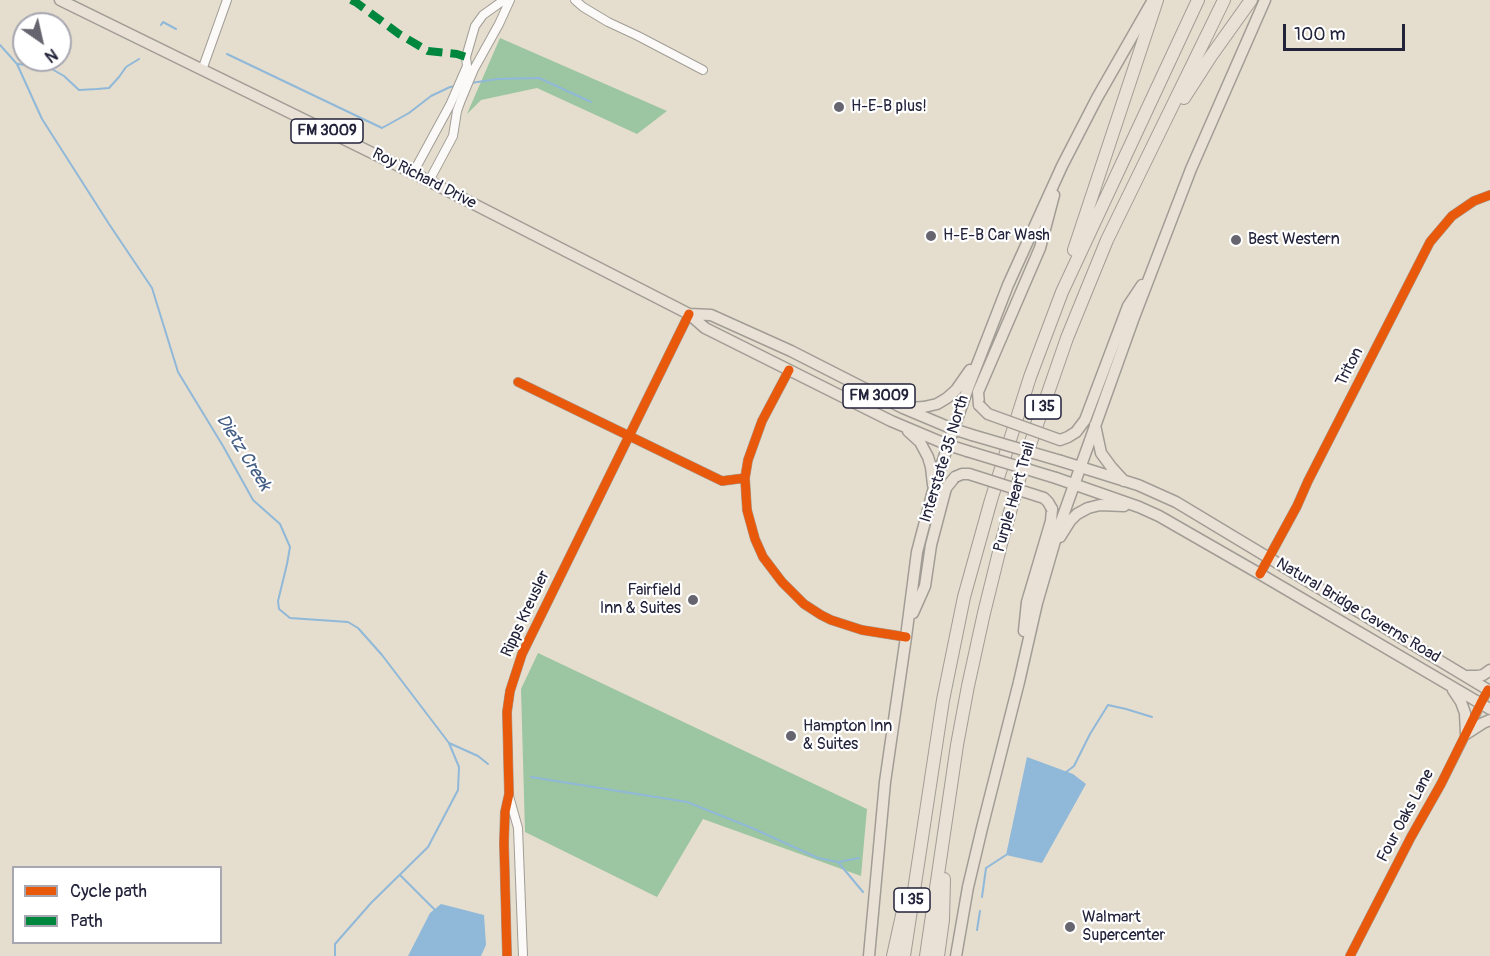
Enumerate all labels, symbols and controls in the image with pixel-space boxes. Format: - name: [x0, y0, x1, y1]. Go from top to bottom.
- north arrow: [12, 12, 72, 72]
- scale bar: [1286, 12, 1408, 50]
- text: 100 m: [1294, 23, 1346, 46]
- text: N: [41, 44, 61, 67]
- place label: H-E-B plus!: [851, 97, 927, 117]
- marker: H-E-B plus!: [832, 100, 846, 114]
- road number: FM 3009: [291, 119, 363, 143]
- street label: Roy Richard Drive: [369, 145, 479, 213]
- place label: H-E-B Car Wash: [943, 226, 1050, 246]
- marker: H-E-B Car Wash: [924, 229, 938, 243]
- place label: Best Western: [1248, 230, 1340, 250]
- marker: Best Western: [1229, 233, 1243, 247]
- street label: Triton: [1332, 344, 1368, 390]
- road number: FM 3009: [843, 384, 915, 408]
- street label: Interstate 35 North: [917, 393, 973, 525]
- road number: I 35: [1025, 395, 1061, 419]
- water label: Dietz Creek: [211, 411, 275, 495]
- street label: Purple Heart Trail: [990, 440, 1040, 554]
- street label: Natural Bridge Caverns Road: [1272, 554, 1444, 668]
- street label: Ripps Kreusler: [498, 568, 554, 660]
- place label: Fairfield Inn & Suites: [600, 581, 681, 619]
- marker: Fairfield Inn & Suites: [686, 593, 700, 607]
- place label: Hampton Inn & Suites: [803, 717, 892, 755]
- marker: Hampton Inn & Suites: [784, 729, 798, 743]
- street label: Four Oaks Lane: [1373, 766, 1439, 866]
- legend: [12, 866, 222, 944]
- text: Cycle path: [70, 880, 147, 903]
- road number: I 35: [894, 888, 930, 912]
- place label: Walmart Supercenter: [1082, 908, 1165, 946]
- text: Path: [70, 910, 103, 933]
- marker: Walmart Supercenter: [1063, 920, 1077, 934]

